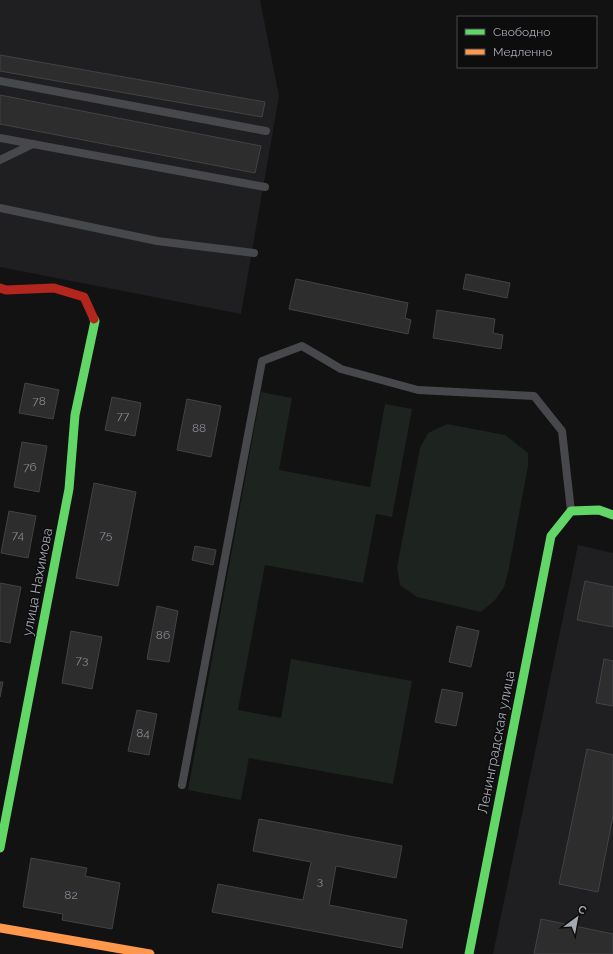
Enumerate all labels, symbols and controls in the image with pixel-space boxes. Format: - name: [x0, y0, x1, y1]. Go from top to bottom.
- legend: [457, 16, 597, 68]
- text: Свободно: [493, 25, 550, 39]
- text: Медленно: [493, 45, 552, 59]
- house number: 78: [32, 394, 46, 408]
- house number: 77: [117, 409, 130, 423]
- house number: 88: [192, 421, 206, 435]
- house number: 76: [23, 460, 37, 474]
- street label: улица Нахимова: [19, 527, 55, 637]
- house number: 74: [12, 528, 25, 542]
- house number: 75: [100, 528, 113, 542]
- house number: 86: [156, 628, 170, 642]
- house number: 73: [76, 653, 88, 667]
- street label: Ленинградская улица: [474, 669, 518, 815]
- house number: 84: [136, 726, 150, 740]
- house number: 3: [317, 874, 323, 888]
- house number: 82: [64, 888, 78, 902]
- north arrow: [557, 898, 597, 938]
- text: С: [575, 902, 589, 918]

